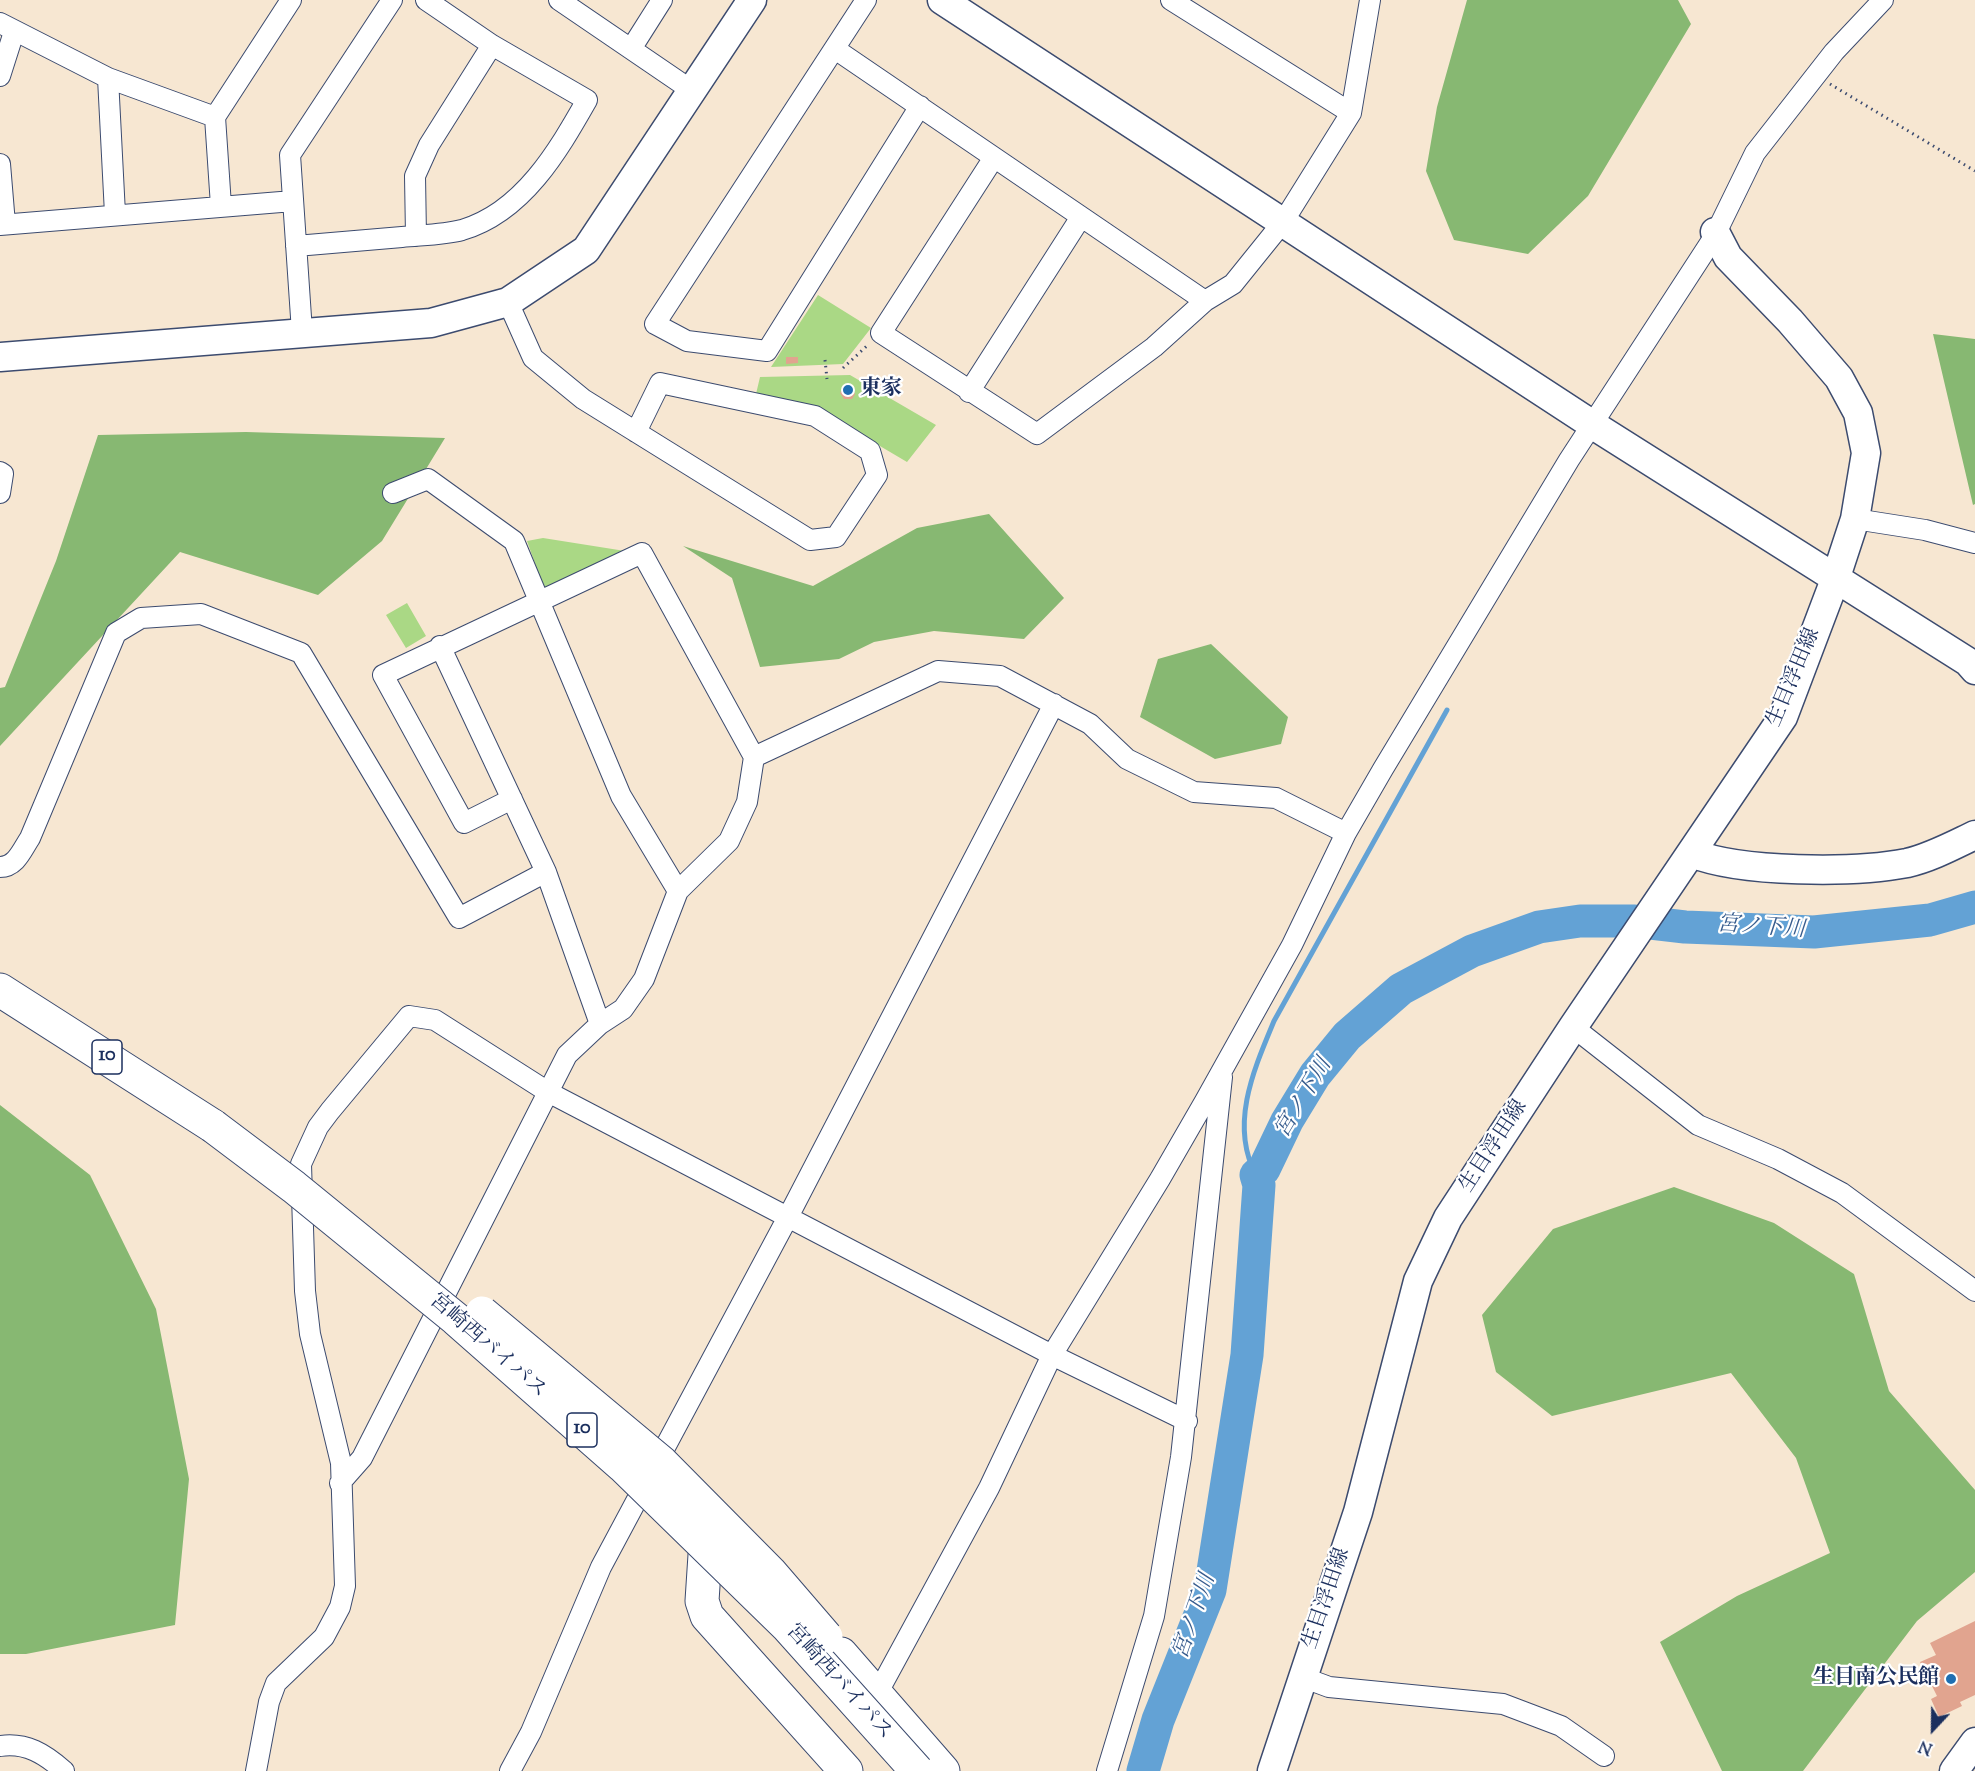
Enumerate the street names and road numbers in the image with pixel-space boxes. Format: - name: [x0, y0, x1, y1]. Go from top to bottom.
- street label: 生目浮田線: [1763, 625, 1827, 731]
- road number: 10: [92, 1040, 122, 1074]
- street label: 生目浮田線: [1456, 1096, 1534, 1198]
- street label: 宮崎西バイパス: [423, 1289, 551, 1405]
- road number: 10: [567, 1413, 597, 1447]
- street label: 生目浮田線: [1299, 1545, 1357, 1653]
- street label: 宮崎西バイパス: [779, 1620, 897, 1746]

